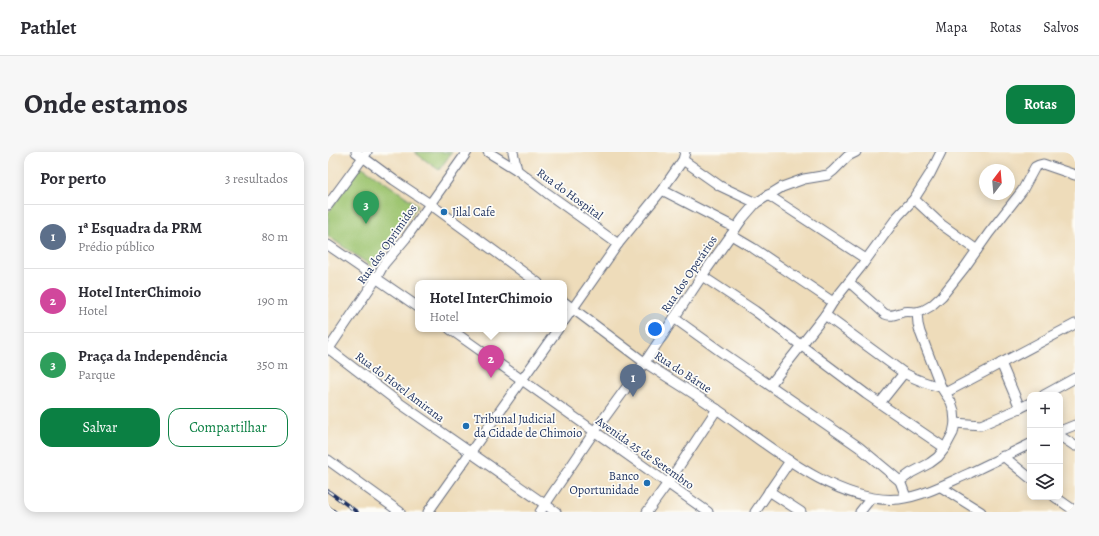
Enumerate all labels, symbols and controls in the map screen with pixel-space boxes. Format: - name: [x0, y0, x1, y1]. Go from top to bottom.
- text: Pathlet: [20, 15, 76, 41]
- text: Mapa: [935, 18, 967, 37]
- text: Rotas: [989, 18, 1021, 37]
- text: Salvos: [1043, 18, 1079, 37]
- text: Onde estamos: [24, 85, 188, 123]
- button: Rotas: [1006, 85, 1075, 124]
- north arrow: [979, 164, 1015, 200]
- street label: Rua do Hospital: [534, 165, 606, 223]
- text: Por perto: [40, 167, 106, 190]
- text: 3 resultados: [225, 170, 288, 187]
- pin: 3: [353, 191, 379, 224]
- street label: Rua dos Oprimidos: [353, 201, 421, 287]
- place label: Jilal Cafe: [452, 204, 495, 220]
- marker: Jilal Cafe: [439, 207, 449, 217]
- text: 1ª Esquadra da PRM: [78, 218, 202, 238]
- text: 1: [51, 228, 55, 245]
- text: 80 m: [261, 228, 288, 245]
- street label: Rua dos Operários: [657, 232, 721, 316]
- text: Prédio público: [78, 238, 155, 255]
- popup: [415, 280, 567, 332]
- text: Hotel InterChimoio: [78, 282, 201, 302]
- text: Hotel InterChimoio: [429, 288, 553, 308]
- text: 2: [50, 292, 56, 309]
- text: 190 m: [257, 292, 288, 309]
- text: Hotel: [78, 302, 107, 319]
- text: Hotel: [429, 308, 459, 325]
- your location: [645, 319, 665, 339]
- pin: 2: [478, 345, 504, 378]
- text: Praça da Independência: [78, 346, 228, 366]
- street label: Rua do Bárue: [651, 347, 715, 397]
- street label: Rua do Hotel Amirana: [352, 348, 448, 426]
- text: 3: [50, 356, 56, 373]
- text: 350 m: [257, 356, 288, 373]
- pin: 1: [620, 364, 646, 397]
- text: Parque: [78, 366, 115, 383]
- map controls: [1027, 392, 1063, 500]
- button: +: [1027, 392, 1063, 428]
- button: Salvar: [40, 408, 160, 447]
- button: Compartilhar: [168, 408, 288, 447]
- place label: Tribunal Judicial da Cidade de Chimoio: [474, 411, 582, 441]
- street label: Avenida 25 de Setembro: [592, 412, 697, 493]
- marker: Tribunal Judicial da Cidade de Chimoio: [461, 421, 471, 431]
- button: −: [1027, 428, 1063, 464]
- button: layers: [1027, 464, 1063, 500]
- place label: Banco Oportunidade: [570, 468, 639, 498]
- marker: Banco Oportunidade: [642, 478, 652, 488]

